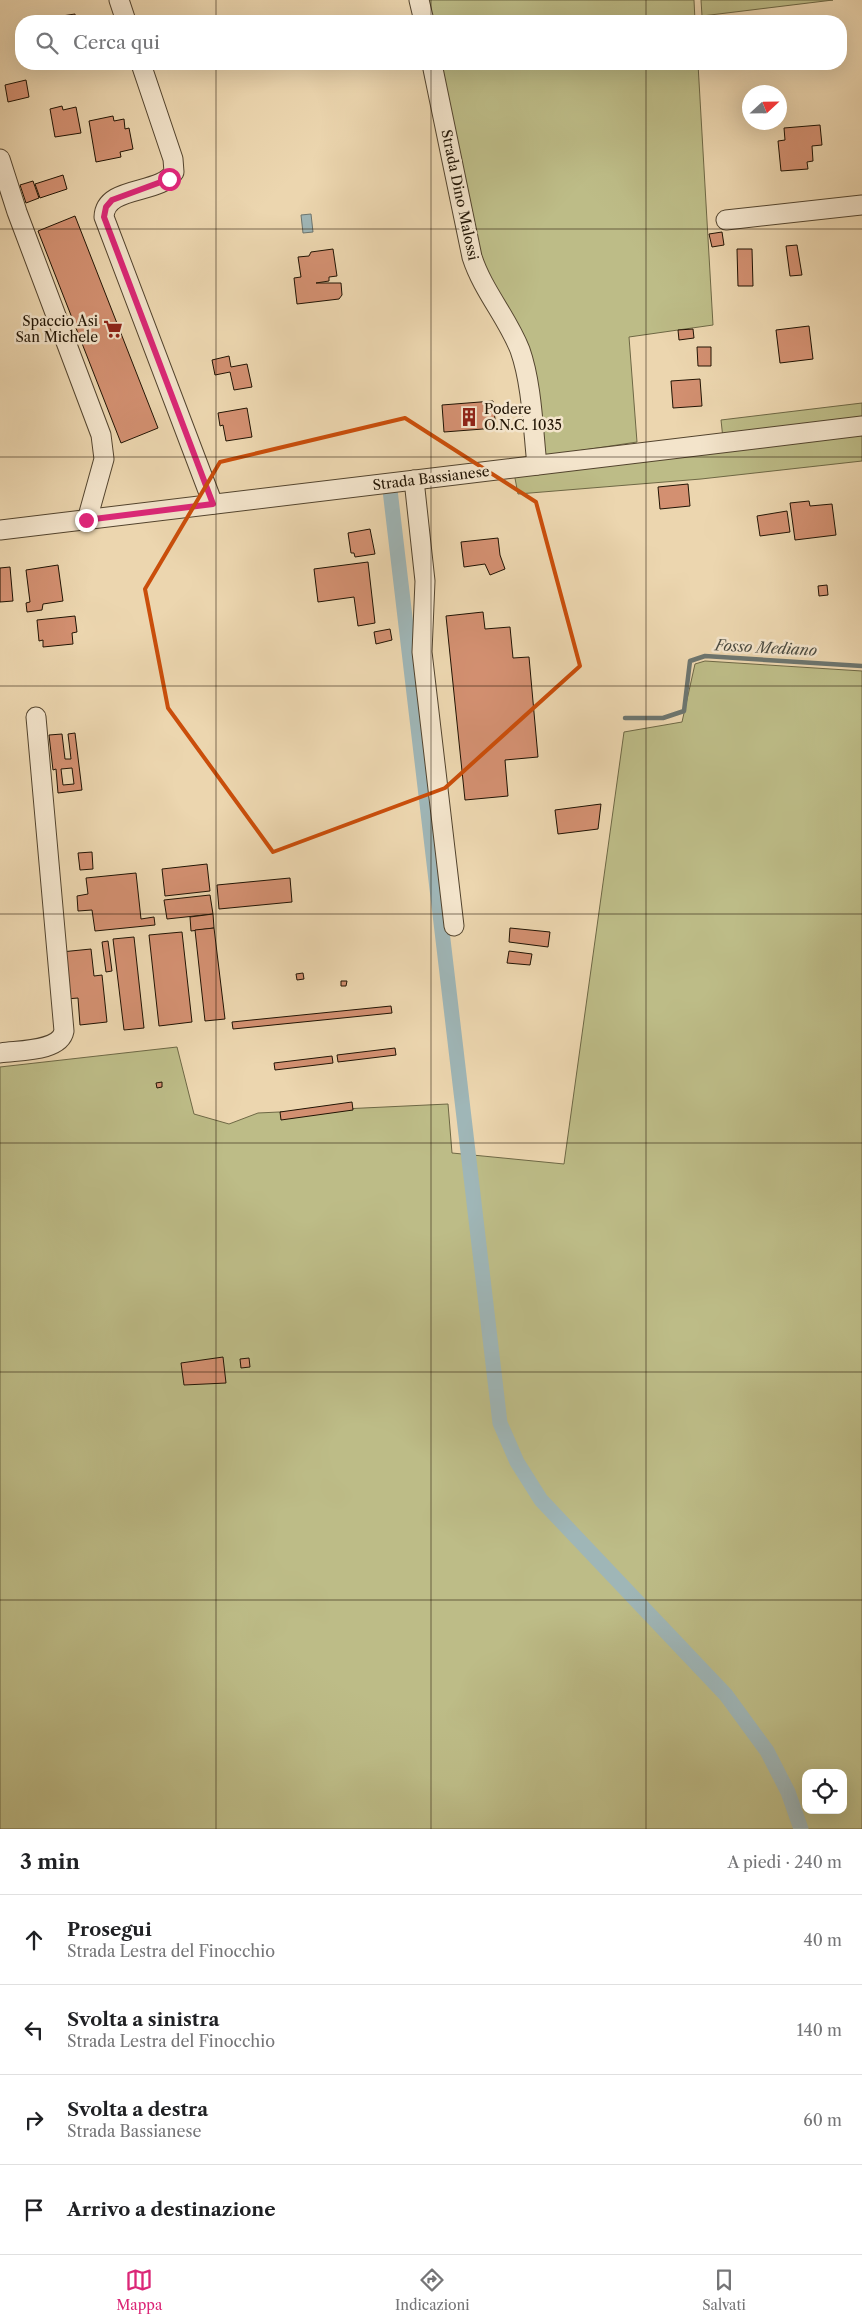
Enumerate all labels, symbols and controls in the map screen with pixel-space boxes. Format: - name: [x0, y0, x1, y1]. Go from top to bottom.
- search box: [15, 15, 847, 70]
- icon: search: [33, 29, 61, 57]
- text: Cerca qui: [73, 31, 160, 54]
- north arrow: [742, 85, 787, 130]
- street label: Strada Dino Malossi: [437, 128, 483, 262]
- route start: [158, 168, 181, 191]
- place label: Spaccio Asi San Michele: [15, 312, 98, 346]
- supermarket icon: Spaccio Asi San Michele: [102, 318, 124, 340]
- place label: Podere O.N.C. 1035: [484, 400, 562, 434]
- building icon: Podere O.N.C. 1035: [458, 406, 480, 428]
- street label: Strada Bassianese: [372, 462, 491, 494]
- route end: [75, 509, 98, 532]
- water label: Fosso Mediano: [714, 635, 818, 660]
- map controls: [802, 1769, 847, 1814]
- button: locate: [802, 1769, 847, 1814]
- text: 3 min: [20, 1849, 80, 1874]
- text: A piedi · 240 m: [727, 1852, 842, 1872]
- text: Prosegui: [67, 1918, 152, 1941]
- icon: ahead: [20, 1926, 48, 1954]
- text: 40 m: [803, 1930, 842, 1950]
- text: Strada Lestra del Finocchio: [67, 1941, 275, 1961]
- text: Svolta a sinistra: [67, 2008, 220, 2031]
- icon: left: [20, 2016, 48, 2044]
- text: 140 m: [797, 2020, 842, 2040]
- text: Strada Lestra del Finocchio: [67, 2031, 275, 2051]
- text: Svolta a destra: [67, 2098, 208, 2121]
- icon: right: [20, 2106, 48, 2134]
- text: 60 m: [803, 2110, 842, 2130]
- text: Strada Bassianese: [67, 2121, 201, 2141]
- icon: arrive: [20, 2196, 48, 2224]
- text: Arrivo a destinazione: [67, 2198, 276, 2221]
- tab: Mappa: [116, 2266, 162, 2314]
- tab: Indicazioni: [395, 2266, 470, 2314]
- tab: Salvati: [702, 2266, 746, 2314]

